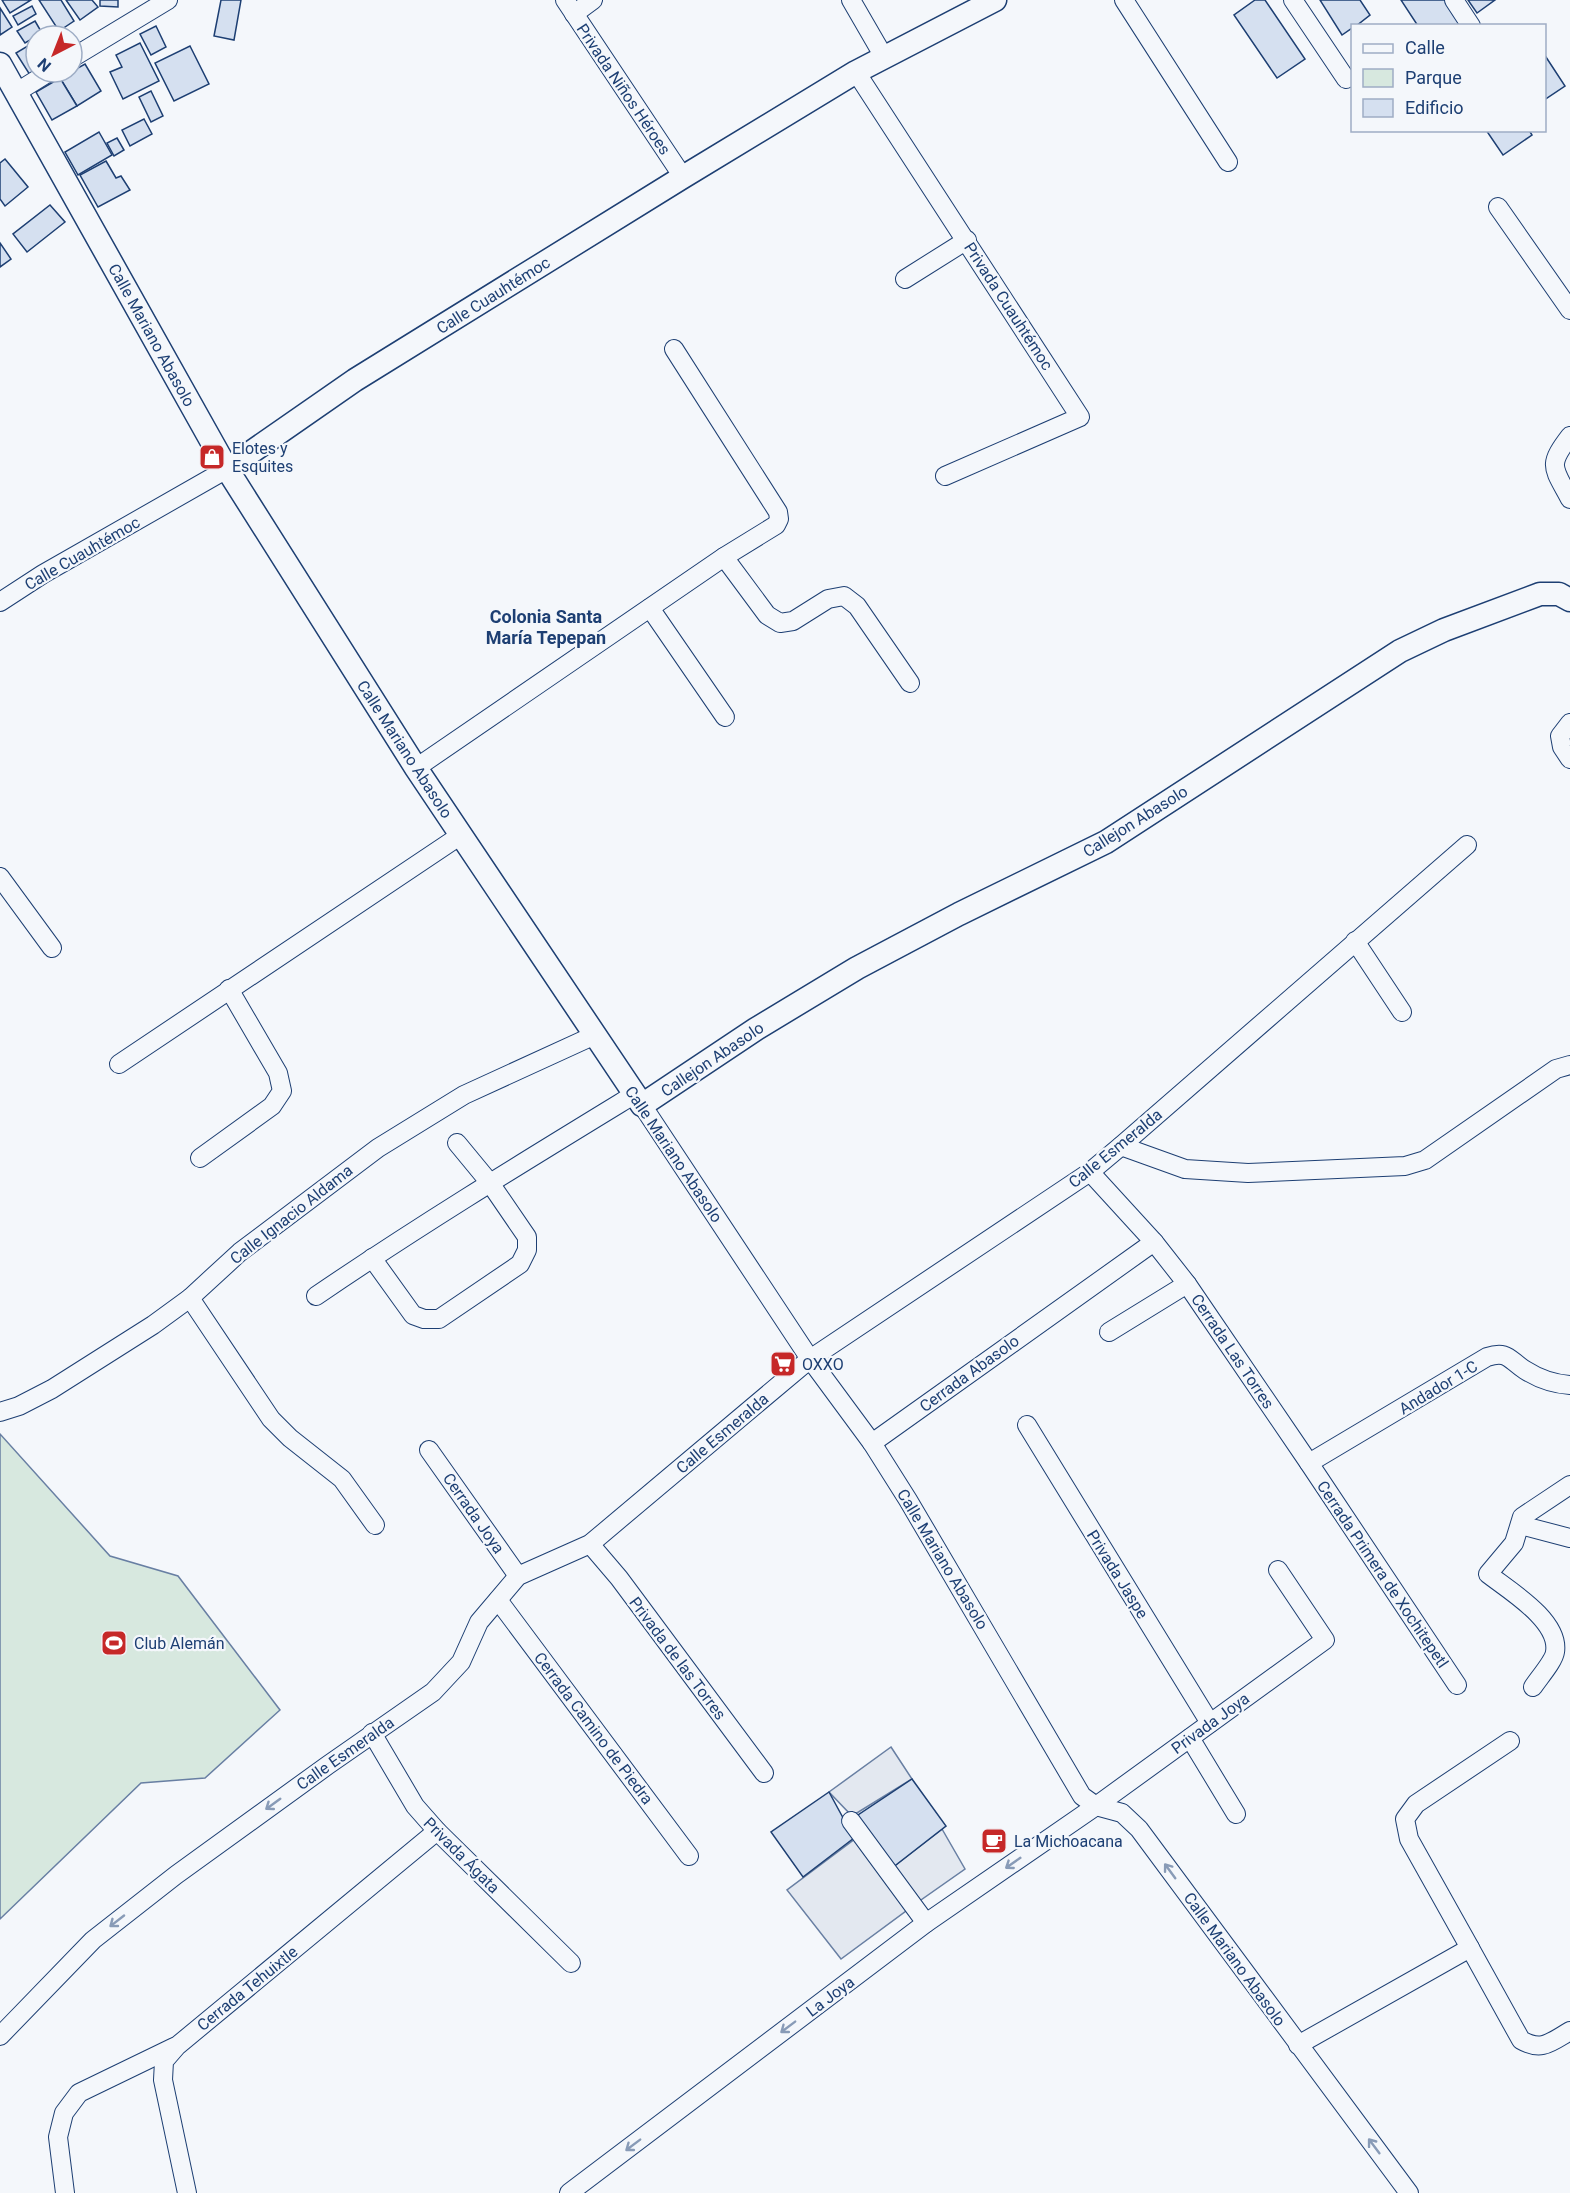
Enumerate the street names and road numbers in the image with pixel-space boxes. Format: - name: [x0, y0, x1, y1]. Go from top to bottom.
- street label: Privada Niños Héroes: [573, 20, 675, 158]
- street label: Privada Cuauhtémoc: [960, 239, 1057, 374]
- street label: Calle Cuauhtémoc: [433, 253, 553, 338]
- street label: Calle Mariano Abasolo: [104, 260, 199, 410]
- street label: Calle Cuauhtémoc: [21, 513, 143, 594]
- street label: Calle Mariano Abasolo: [353, 677, 456, 822]
- street label: Callejon Abasolo: [1079, 782, 1191, 861]
- street label: Callejon Abasolo: [657, 1018, 767, 1101]
- street label: Calle Mariano Abasolo: [621, 1082, 726, 1226]
- street label: Calle Esmeralda: [1065, 1105, 1166, 1192]
- street label: Calle Ignacio Aldama: [226, 1161, 356, 1268]
- street label: Cerrada Las Torres: [1187, 1290, 1278, 1412]
- street label: Cerrada Abasolo: [916, 1331, 1023, 1416]
- street label: Andador 1-C: [1395, 1357, 1481, 1418]
- street label: Calle Esmeralda: [672, 1389, 772, 1478]
- street label: Cerrada Joya: [439, 1469, 508, 1557]
- street label: Cerrada Primera de Xochitepetl: [1313, 1477, 1452, 1671]
- street label: Calle Mariano Abasolo: [893, 1486, 992, 1633]
- street label: Privada Jaspe: [1083, 1527, 1152, 1622]
- street label: Privada de las Torres: [625, 1593, 730, 1723]
- street label: Cerrada Camino de Piedra: [530, 1648, 657, 1808]
- street label: Privada Joya: [1168, 1689, 1253, 1758]
- street label: Calle Esmeralda: [293, 1713, 398, 1794]
- street label: Privada Ágata: [420, 1813, 504, 1897]
- street label: Calle Mariano Abasolo: [1180, 1889, 1289, 2030]
- street label: Cerrada Tehuixtle: [193, 1942, 301, 2035]
- street label: La Joya: [803, 1972, 858, 2021]

